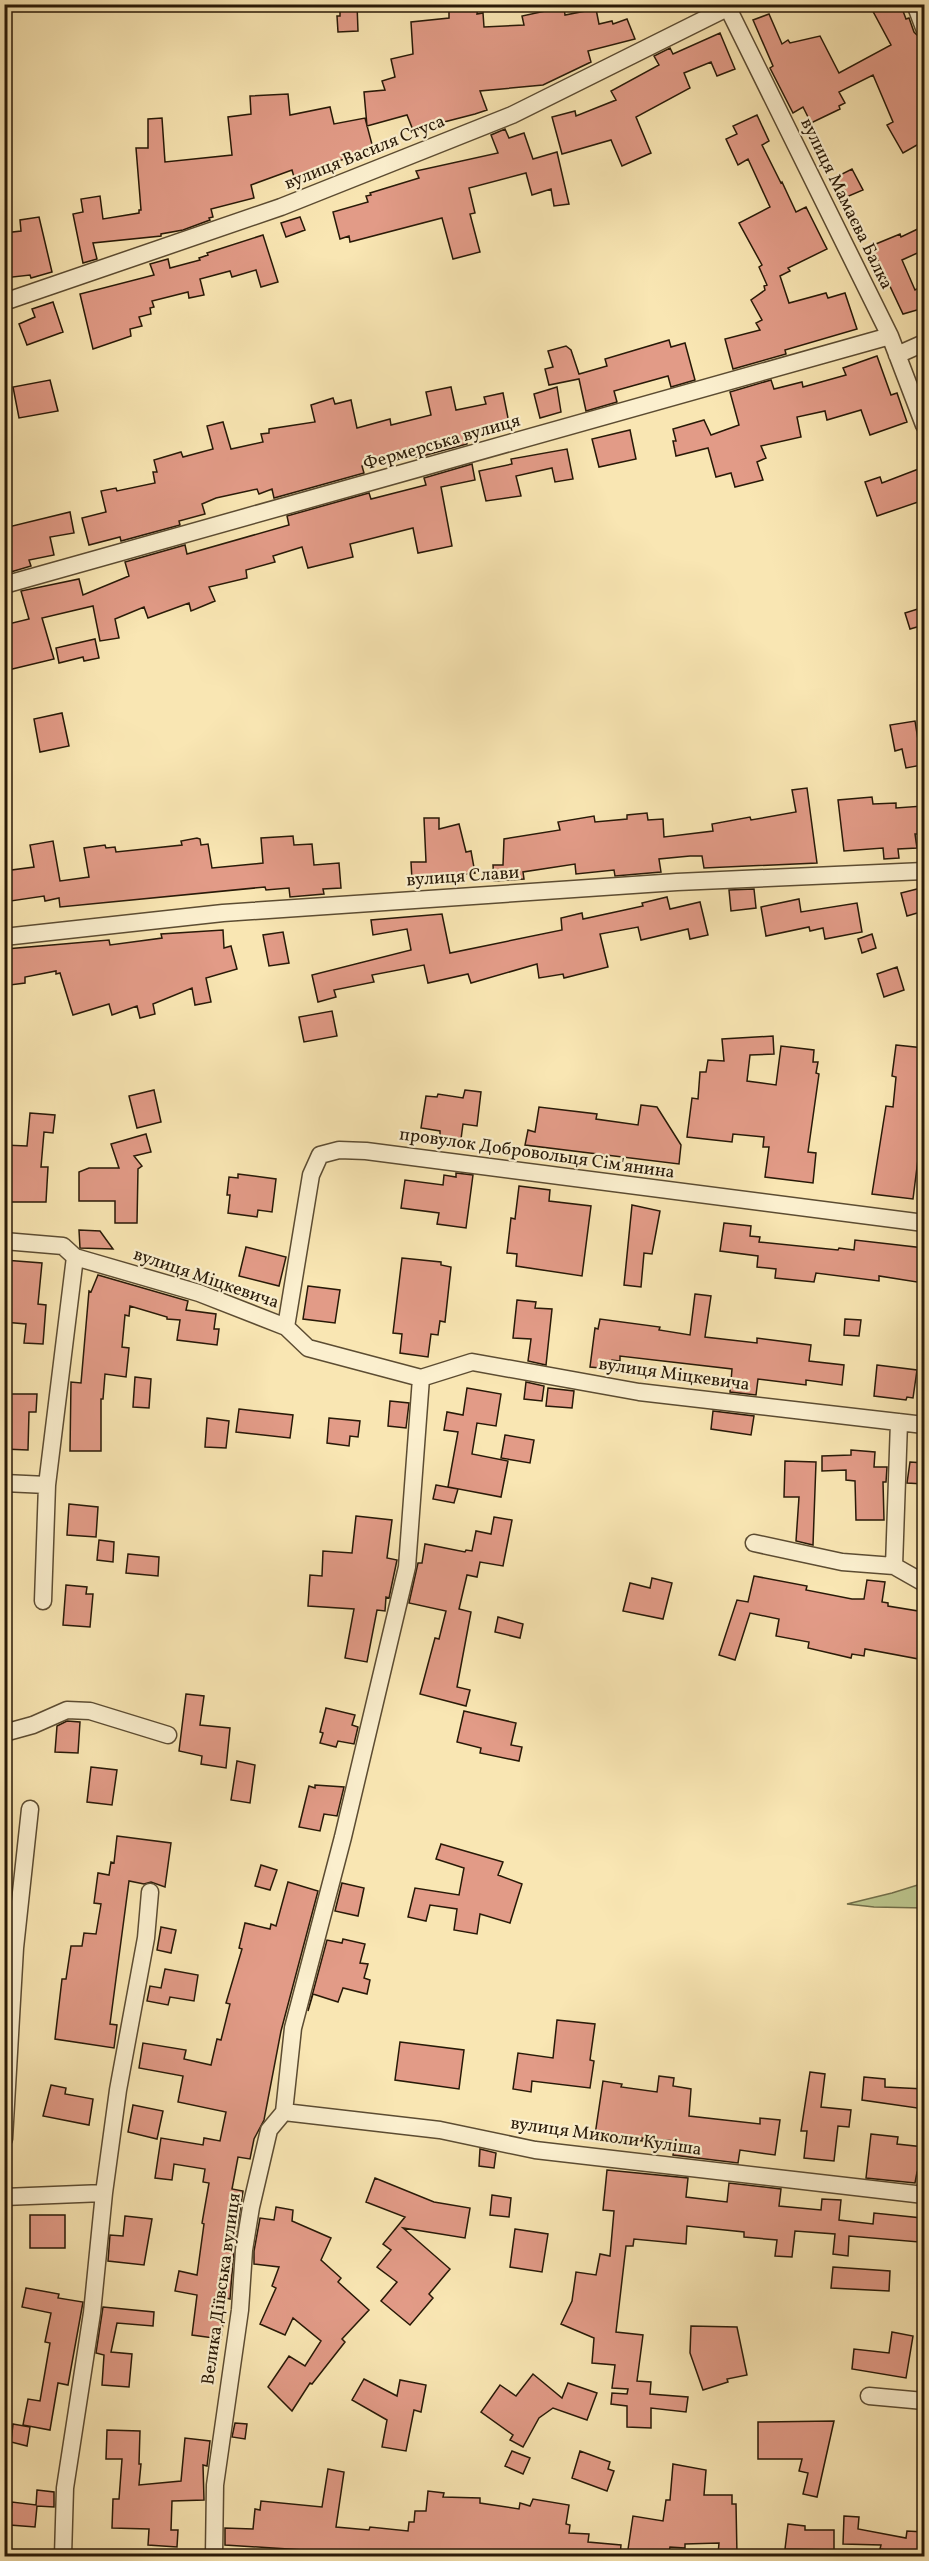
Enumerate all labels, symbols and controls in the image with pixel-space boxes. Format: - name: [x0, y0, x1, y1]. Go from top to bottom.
- street label: вулиця Василя Стуса: [281, 109, 449, 197]
- street label: вулиця Мамаєва Балка: [794, 114, 898, 294]
- street label: Фермерська вулиця: [361, 409, 523, 477]
- street label: вулиця Слави: [406, 861, 520, 893]
- street label: провулок Добровольця Сім'янина: [398, 1122, 676, 1186]
- street label: вулиця Міцкевича: [130, 1242, 282, 1316]
- street label: вулиця Міцкевича: [597, 1352, 751, 1398]
- street label: вулиця Миколи Куліша: [509, 2111, 703, 2163]
- street label: Велика Діївська вулиця: [196, 2191, 248, 2387]

